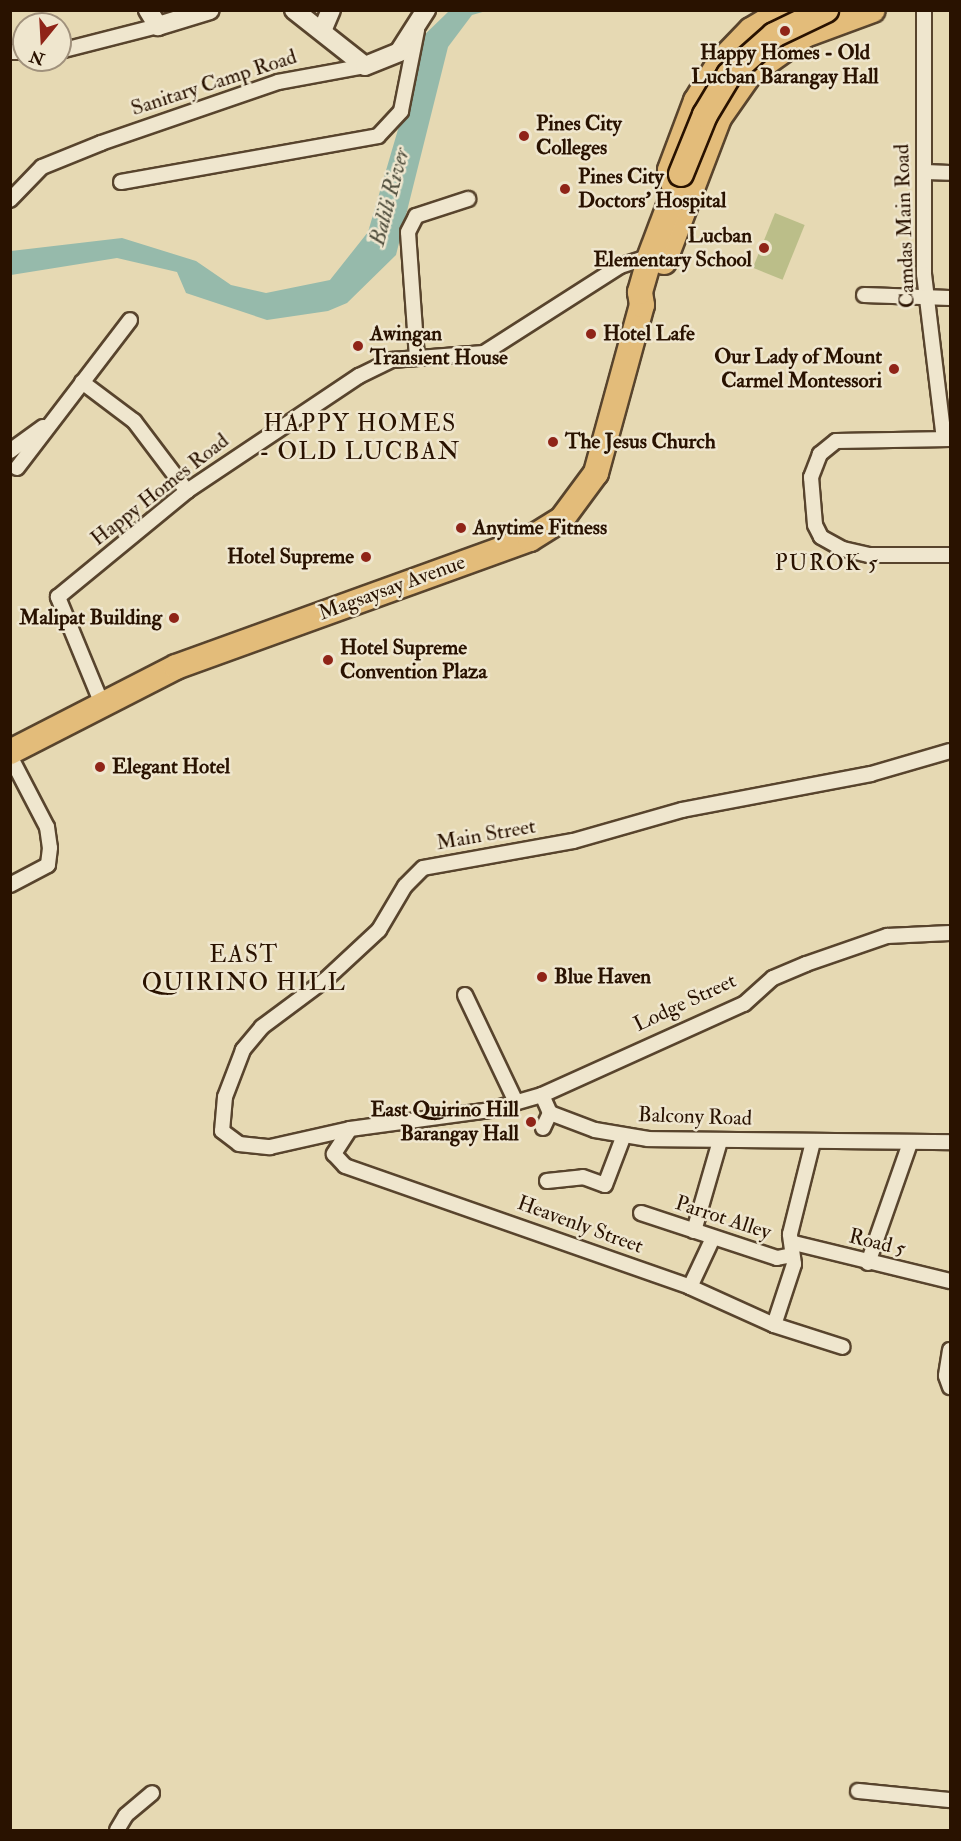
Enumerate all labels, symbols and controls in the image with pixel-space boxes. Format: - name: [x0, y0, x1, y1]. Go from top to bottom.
- north arrow: [12, 12, 72, 72]
- marker: Happy Homes - Old Lucban Barangay Hall: [778, 24, 792, 38]
- place label: Happy Homes - Old Lucban Barangay Hall: [691, 40, 879, 90]
- street label: Sanitary Camp Road: [128, 44, 300, 122]
- text: N: [27, 45, 47, 69]
- place label: Pines City Colleges: [536, 111, 622, 161]
- marker: Pines City Colleges: [517, 129, 531, 143]
- street label: Camdas Main Road: [890, 143, 920, 309]
- water label: Balili River: [364, 145, 416, 249]
- place label: Pines City Doctors' Hospital: [578, 164, 726, 214]
- marker: Pines City Doctors' Hospital: [556, 180, 574, 198]
- place label: Lucban Elementary School: [594, 223, 752, 273]
- marker: Lucban Elementary School: [757, 241, 771, 255]
- place label: Awingan Transient House: [370, 321, 508, 371]
- place label: Hotel Lafe: [603, 321, 695, 347]
- marker: Hotel Lafe: [584, 327, 598, 341]
- marker: Awingan Transient House: [351, 339, 365, 353]
- place label: Our Lady of Mount Carmel Montessori: [714, 344, 882, 394]
- marker: Our Lady of Mount Carmel Montessori: [887, 362, 901, 376]
- district label: HAPPY HOMES - OLD LUCBAN: [259, 410, 461, 466]
- street label: Happy Homes Road: [86, 428, 234, 552]
- place label: The Jesus Church: [565, 429, 716, 455]
- marker: The Jesus Church: [546, 435, 560, 449]
- place label: Anytime Fitness: [473, 515, 607, 541]
- marker: Anytime Fitness: [454, 521, 468, 535]
- place label: Hotel Supreme: [227, 544, 354, 570]
- street label: Magsaysay Avenue: [315, 550, 469, 626]
- marker: Hotel Supreme: [359, 550, 373, 564]
- district label: PUROK 5: [775, 551, 879, 577]
- place label: Malipat Building: [19, 605, 162, 631]
- marker: Malipat Building: [167, 611, 181, 625]
- place label: Hotel Supreme Convention Plaza: [340, 635, 487, 685]
- marker: Hotel Supreme Convention Plaza: [321, 653, 335, 667]
- place label: Elegant Hotel: [112, 754, 230, 780]
- marker: Elegant Hotel: [93, 760, 107, 774]
- street label: Main Street: [434, 814, 538, 856]
- district label: EAST QUIRINO HILL: [142, 941, 346, 997]
- place label: Blue Haven: [554, 964, 651, 990]
- street label: Lodge Street: [630, 968, 740, 1038]
- marker: Blue Haven: [535, 970, 549, 984]
- place label: East Quirino Hill Barangay Hall: [370, 1097, 519, 1147]
- street label: Balcony Road: [637, 1102, 753, 1132]
- marker: East Quirino Hill Barangay Hall: [524, 1115, 538, 1129]
- street label: Heavenly Street: [514, 1191, 646, 1259]
- street label: Parrot Alley: [672, 1191, 774, 1245]
- street label: Road 5: [846, 1224, 908, 1262]

